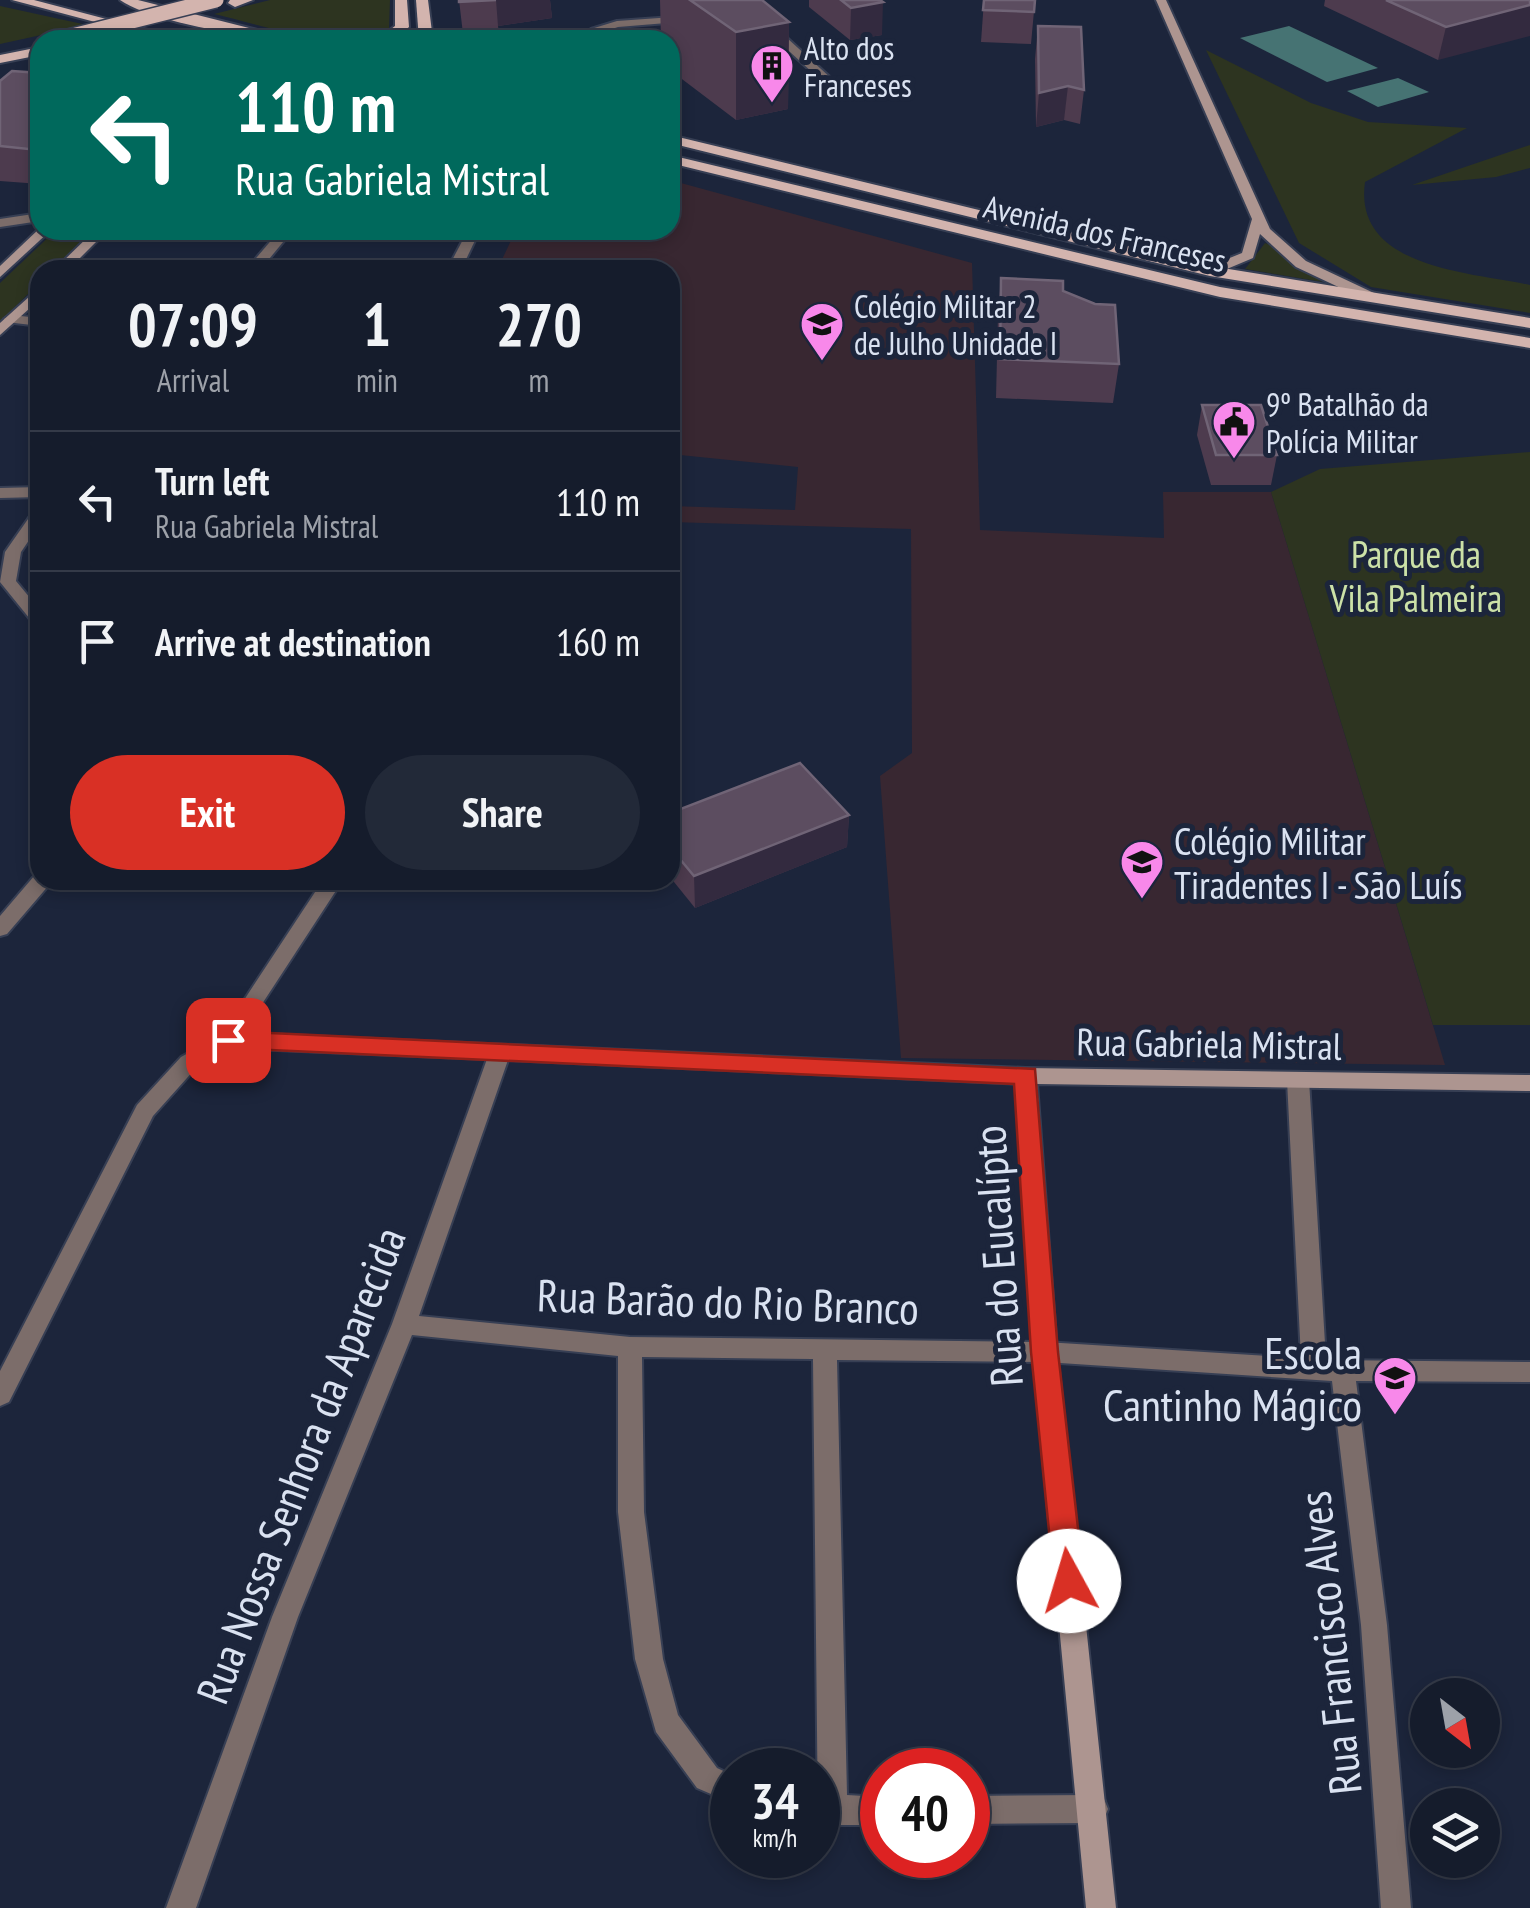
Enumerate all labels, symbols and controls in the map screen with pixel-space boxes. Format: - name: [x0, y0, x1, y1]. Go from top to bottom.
- place label: Alto dos Franceses: [804, 27, 912, 106]
- building icon: Alto dos Franceses: [749, 43, 795, 104]
- text: 110 m: [235, 61, 396, 151]
- icon: left: [70, 70, 200, 200]
- text: Rua Gabriela Mistral: [235, 149, 549, 207]
- street label: Avenida dos Franceses: [980, 185, 1230, 281]
- text: 07:09: [128, 285, 258, 363]
- text: 1: [363, 285, 391, 363]
- text: 270: [496, 285, 582, 363]
- place label: Colégio Militar 2 de Julho Unidade I: [854, 285, 1057, 364]
- school or university icon: Colégio Militar 2 de Julho Unidade I: [799, 301, 845, 362]
- text: Arrival: [157, 359, 229, 401]
- text: min: [356, 359, 398, 401]
- text: m: [528, 359, 549, 401]
- place label: 9º Batalhão da Polícia Militar: [1266, 383, 1429, 462]
- public building icon: 9º Batalhão da Polícia Militar: [1211, 399, 1257, 460]
- text: Turn left: [155, 456, 269, 505]
- icon: left: [70, 474, 125, 529]
- text: 110 m: [556, 477, 640, 526]
- text: Rua Gabriela Mistral: [155, 505, 378, 547]
- park label: Parque da Vila Palmeira: [1329, 529, 1502, 622]
- icon: arrive: [70, 614, 125, 669]
- text: Arrive at destination: [155, 617, 431, 666]
- text: 160 m: [556, 617, 640, 666]
- button: Exit: [70, 755, 345, 870]
- button: Share: [365, 755, 640, 870]
- place label: Colégio Militar Tiradentes I - São Luís: [1174, 816, 1462, 909]
- school or university icon: Colégio Militar Tiradentes I - São Luís: [1119, 839, 1165, 900]
- pin: [186, 998, 271, 1083]
- icon: arrive: [201, 1013, 256, 1068]
- street label: Rua Gabriela Mistral: [1076, 1016, 1342, 1070]
- street label: Rua do Eucalípto: [959, 1124, 1035, 1388]
- street label: Rua Nossa Senhora da Aparecida: [182, 1219, 418, 1711]
- street label: Rua Barão do Rio Branco: [536, 1265, 920, 1337]
- place label: Escola Cantinho Mágico: [1103, 1323, 1362, 1433]
- school or university icon: Escola Cantinho Mágico: [1372, 1355, 1418, 1416]
- street label: Rua Francisco Alves: [1284, 1489, 1374, 1797]
- position arrow: [1017, 1529, 1121, 1633]
- north arrow: [1410, 1678, 1500, 1768]
- map controls: [1410, 1678, 1500, 1878]
- speed limit sign: 40: [860, 1748, 990, 1878]
- text: 34: [751, 1768, 799, 1833]
- button: layers: [1410, 1788, 1500, 1878]
- text: km/h: [753, 1822, 797, 1854]

